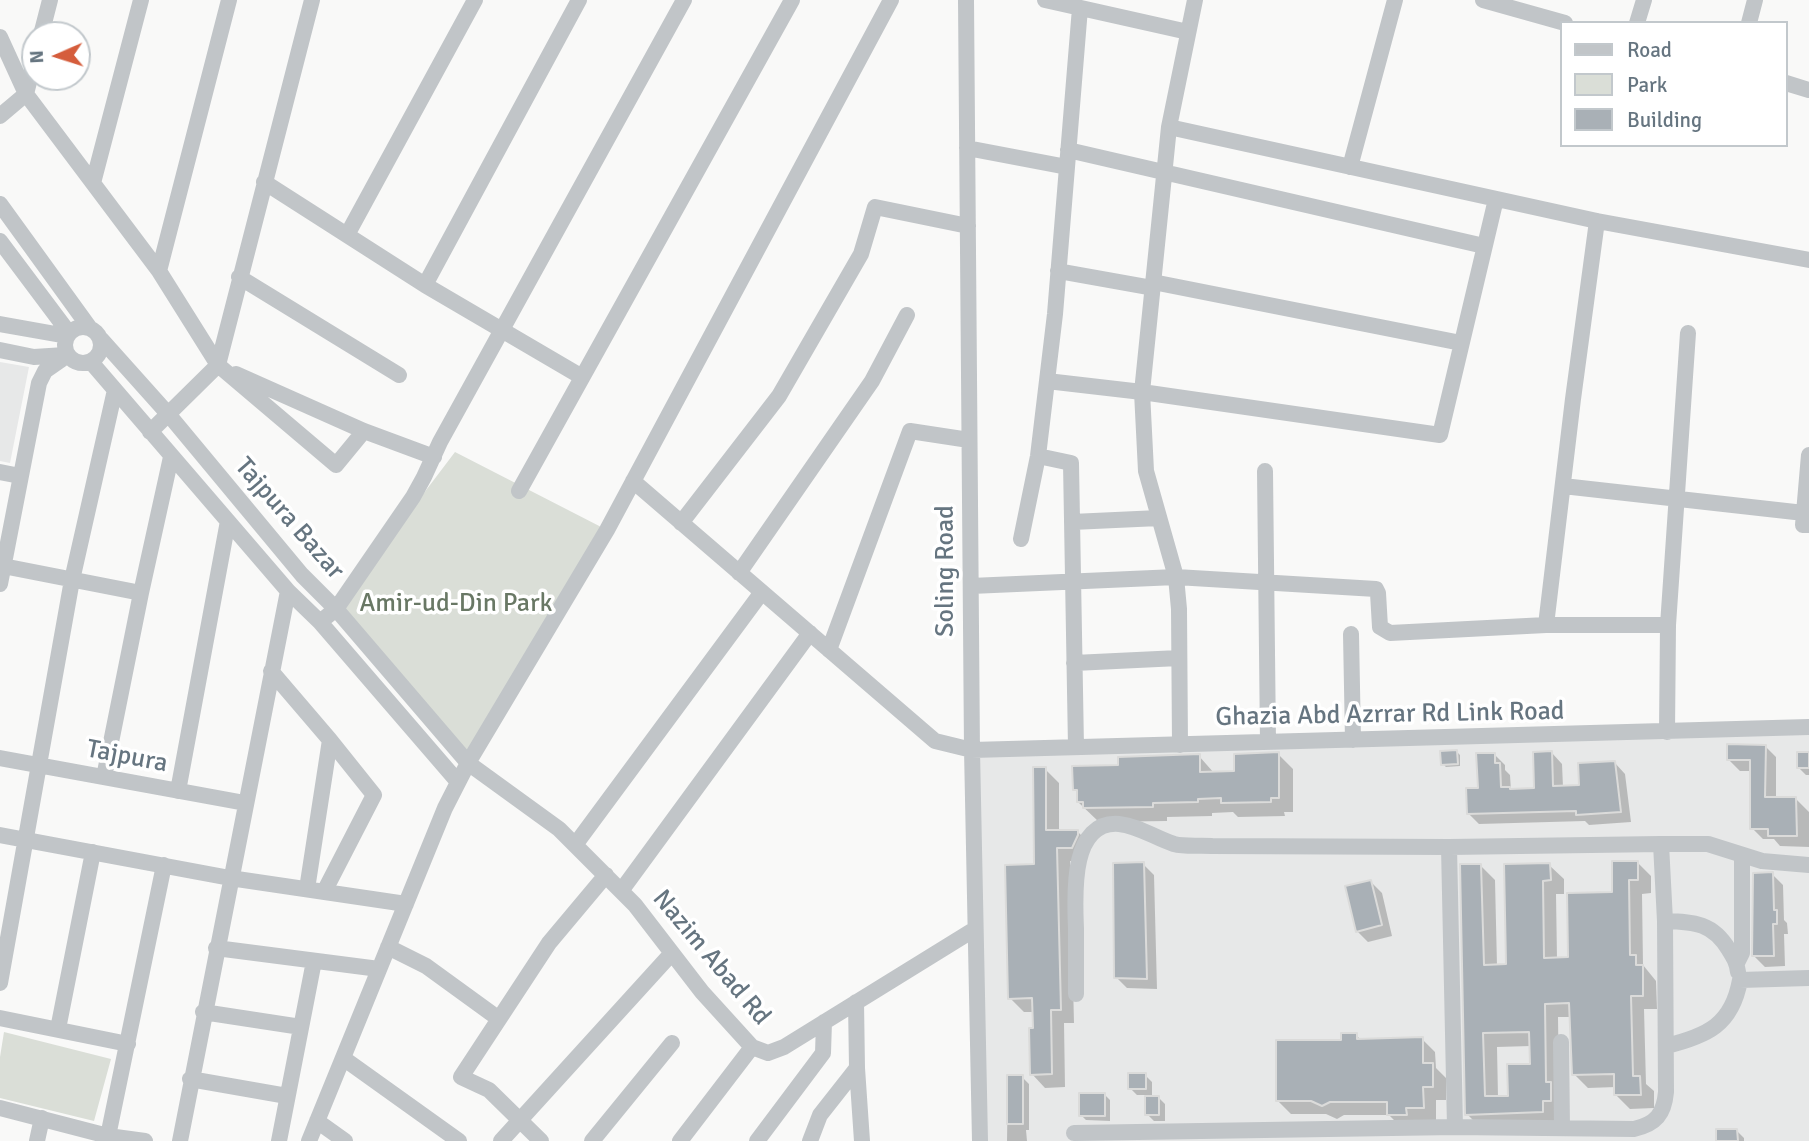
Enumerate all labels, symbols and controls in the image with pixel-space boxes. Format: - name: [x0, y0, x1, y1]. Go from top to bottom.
- north arrow: [21, 21, 91, 91]
- legend: [1560, 21, 1788, 147]
- text: Road: [1627, 37, 1672, 63]
- text: N: [25, 50, 49, 64]
- text: Park: [1627, 72, 1667, 98]
- text: Building: [1627, 107, 1702, 133]
- street label: Tajpura Bazar: [228, 452, 350, 586]
- street label: Soling Road: [930, 505, 962, 637]
- park label: Amir-ud-Din Park: [359, 588, 553, 620]
- street label: Ghazia Abd Azrrar Rd Link Road: [1215, 696, 1565, 734]
- street label: Tajpura: [84, 734, 170, 780]
- street label: Nazim Abad Rd: [645, 884, 777, 1032]

